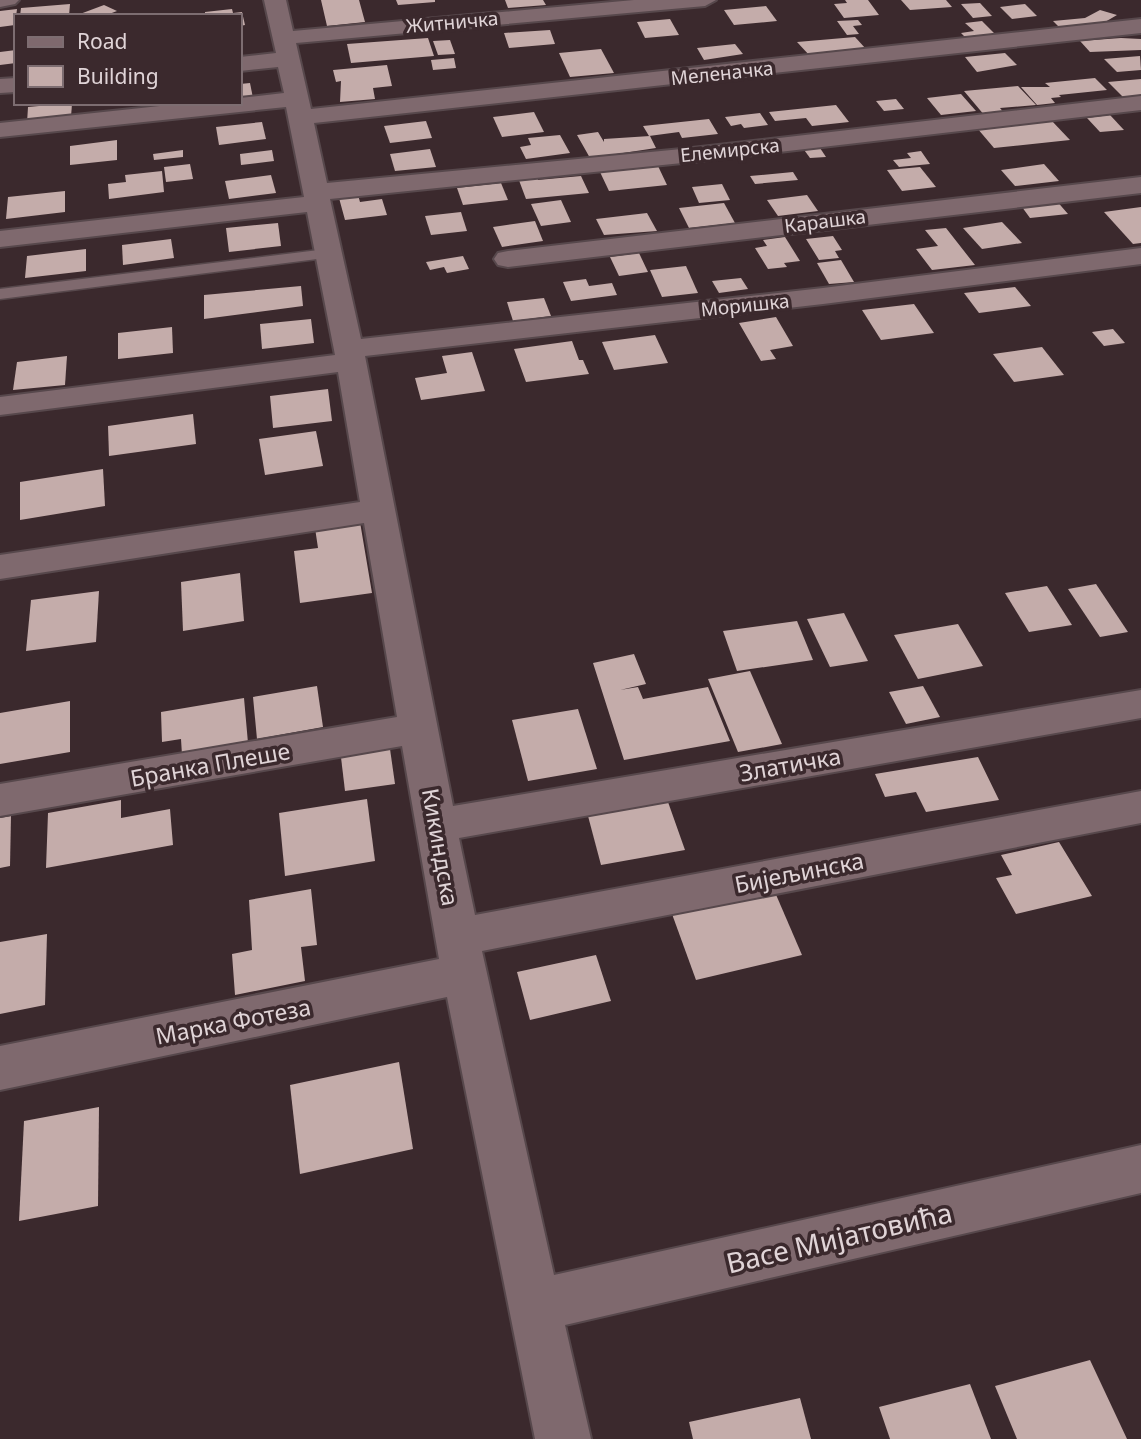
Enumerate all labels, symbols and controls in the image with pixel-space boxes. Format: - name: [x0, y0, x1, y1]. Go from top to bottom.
- street label: Житничка: [405, 5, 499, 39]
- legend: [14, 14, 242, 105]
- text: Road: [77, 27, 127, 55]
- street label: Меленачка: [669, 55, 775, 91]
- text: Building: [77, 62, 159, 90]
- street label: Елемирска: [679, 132, 781, 168]
- street label: Карашка: [783, 203, 867, 239]
- street label: Моришка: [699, 287, 791, 323]
- street label: Бранка Плеше: [128, 734, 292, 794]
- street label: Златичка: [737, 739, 843, 789]
- street label: Кикиндска: [415, 786, 467, 908]
- street label: Бијељинска: [732, 844, 866, 900]
- street label: Марка Фотеза: [153, 990, 313, 1052]
- street label: Васе Мијатовића: [722, 1193, 956, 1281]

